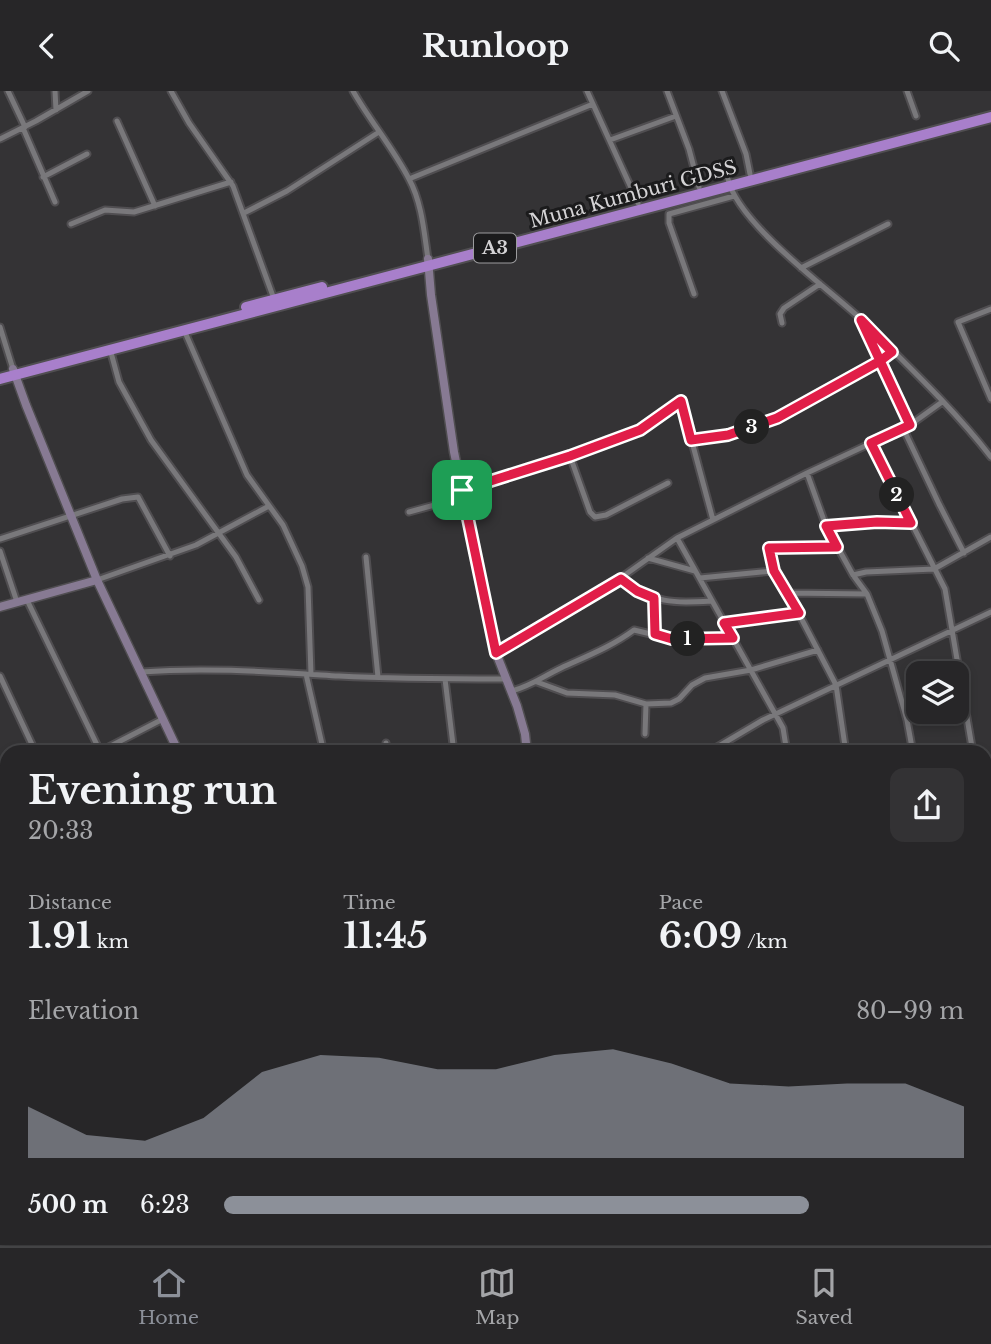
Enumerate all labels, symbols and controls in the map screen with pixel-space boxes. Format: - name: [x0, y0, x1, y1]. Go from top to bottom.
- text: Runloop: [422, 26, 569, 66]
- icon: back: [28, 27, 66, 65]
- icon: search: [925, 27, 963, 65]
- street label: Muna Kumburi GDSS: [527, 155, 739, 233]
- road number: A3: [474, 233, 516, 263]
- pin: 3: [734, 409, 770, 445]
- text: 3: [745, 415, 758, 438]
- pin: [432, 460, 492, 520]
- icon: arrive: [443, 471, 481, 509]
- pin: 2: [880, 477, 914, 513]
- text: 2: [890, 483, 903, 506]
- pin: 1: [670, 621, 706, 657]
- text: 1: [683, 627, 692, 650]
- map controls: [906, 661, 969, 724]
- button: layers: [906, 661, 969, 724]
- text: Evening run: [28, 767, 277, 814]
- button: share: [890, 768, 964, 842]
- text: 20:33: [28, 817, 93, 845]
- text: Distance: [28, 891, 112, 914]
- text: Time: [343, 891, 396, 914]
- text: Pace: [659, 891, 703, 914]
- text: 1.91: [28, 914, 91, 957]
- text: 11:45: [343, 914, 428, 957]
- text: 6:09: [659, 914, 742, 957]
- text: km: [91, 930, 129, 953]
- text: /km: [742, 930, 788, 953]
- text: Elevation: [28, 997, 139, 1025]
- text: 80–99 m: [856, 997, 964, 1025]
- text: 500 m: [28, 1191, 108, 1219]
- text: 6:23: [140, 1191, 190, 1219]
- tab: Home: [138, 1264, 199, 1329]
- tab: Map: [475, 1264, 519, 1329]
- tab: Saved: [796, 1264, 853, 1329]

